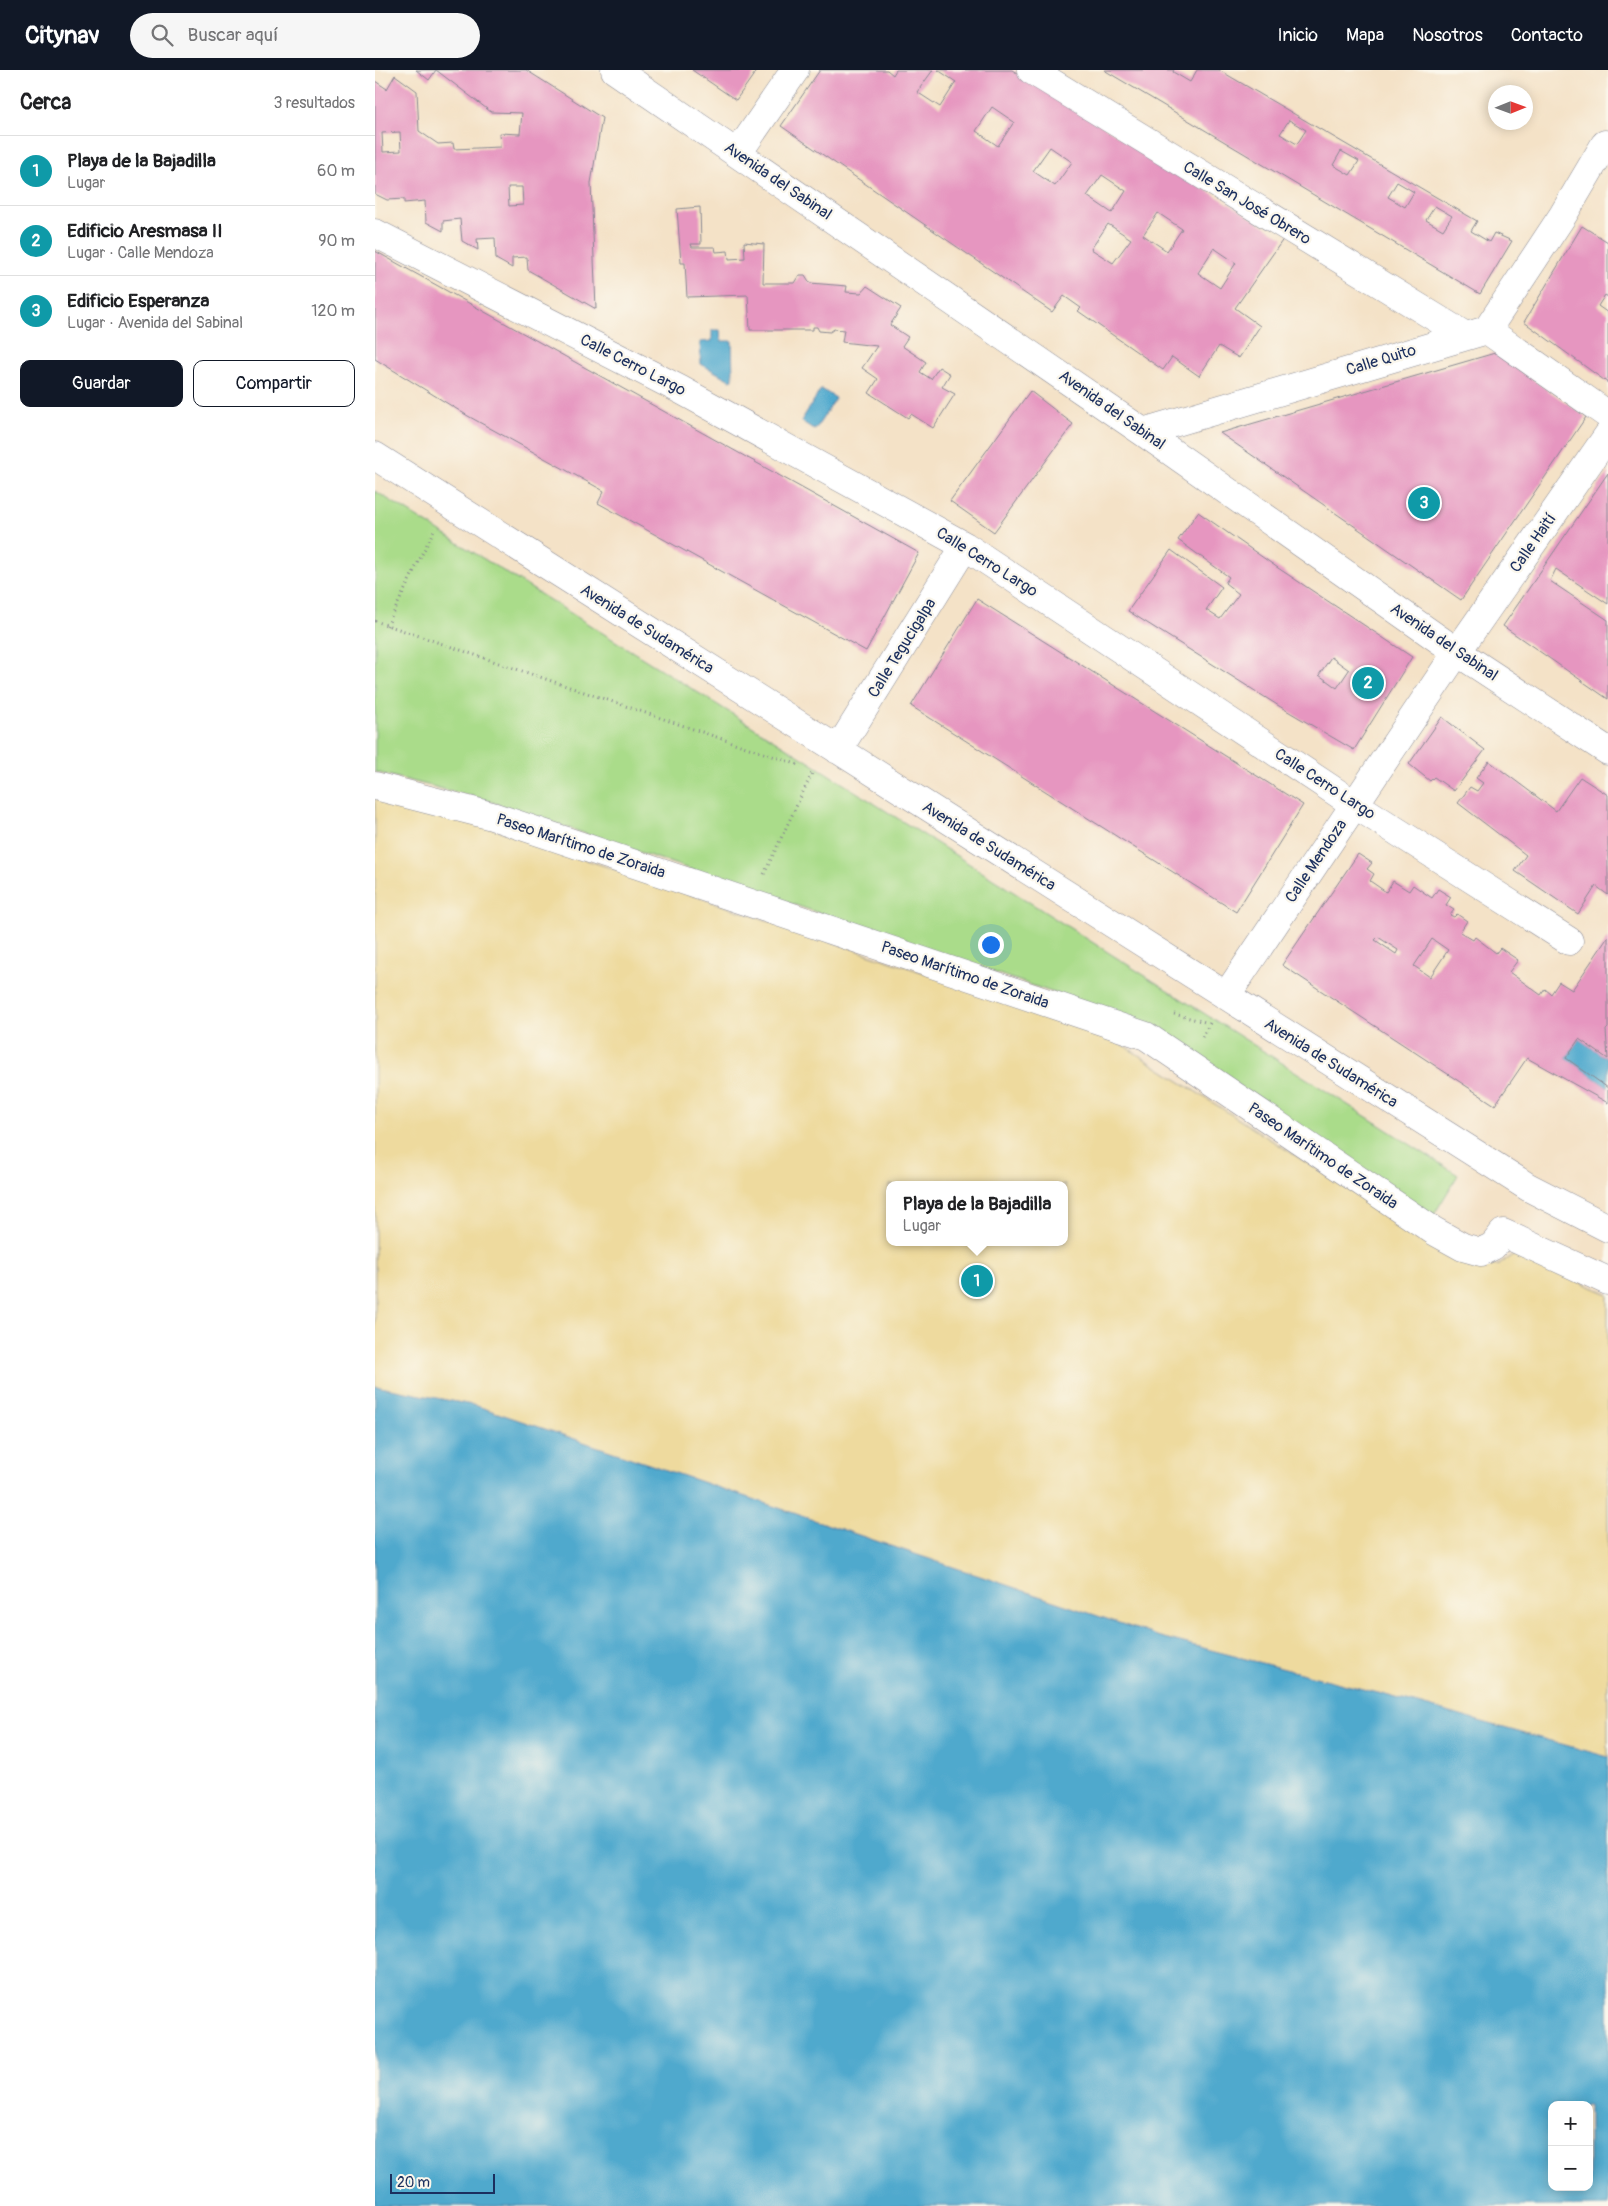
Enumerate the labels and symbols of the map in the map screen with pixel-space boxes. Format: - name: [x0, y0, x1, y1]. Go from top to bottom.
- north arrow: [1488, 85, 1533, 130]
- street label: Avenida del Sabinal: [720, 138, 836, 224]
- street label: Calle San José Obrero: [1179, 157, 1315, 249]
- street label: Calle Cerro Largo: [577, 330, 690, 400]
- street label: Calle Quito: [1344, 340, 1419, 380]
- street label: Avenida del Sabinal: [1055, 366, 1169, 454]
- pin: 3: [1408, 484, 1440, 522]
- street label: Calle Haití: [1505, 510, 1561, 576]
- street label: Calle Cerro Largo: [932, 523, 1042, 601]
- street label: Avenida de Sudamérica: [577, 580, 717, 678]
- street label: Calle Tegucigalpa: [863, 595, 941, 701]
- street label: Avenida del Sabinal: [1386, 599, 1502, 685]
- pin: 2: [1352, 664, 1384, 702]
- street label: Calle Cerro Largo: [1271, 744, 1379, 824]
- street label: Avenida de Sudamérica: [919, 797, 1059, 895]
- street label: Paseo Marítimo de Zoraida: [494, 809, 668, 883]
- street label: Calle Mendoza: [1281, 815, 1351, 907]
- your location: [978, 932, 1004, 958]
- street label: Paseo Marítimo de Zoraida: [878, 937, 1052, 1013]
- street label: Avenida de Sudamérica: [1261, 1014, 1401, 1112]
- street label: Paseo Marítimo de Zoraida: [1244, 1098, 1402, 1214]
- pin: 1: [961, 1262, 993, 1300]
- scale bar: [390, 2171, 495, 2194]

